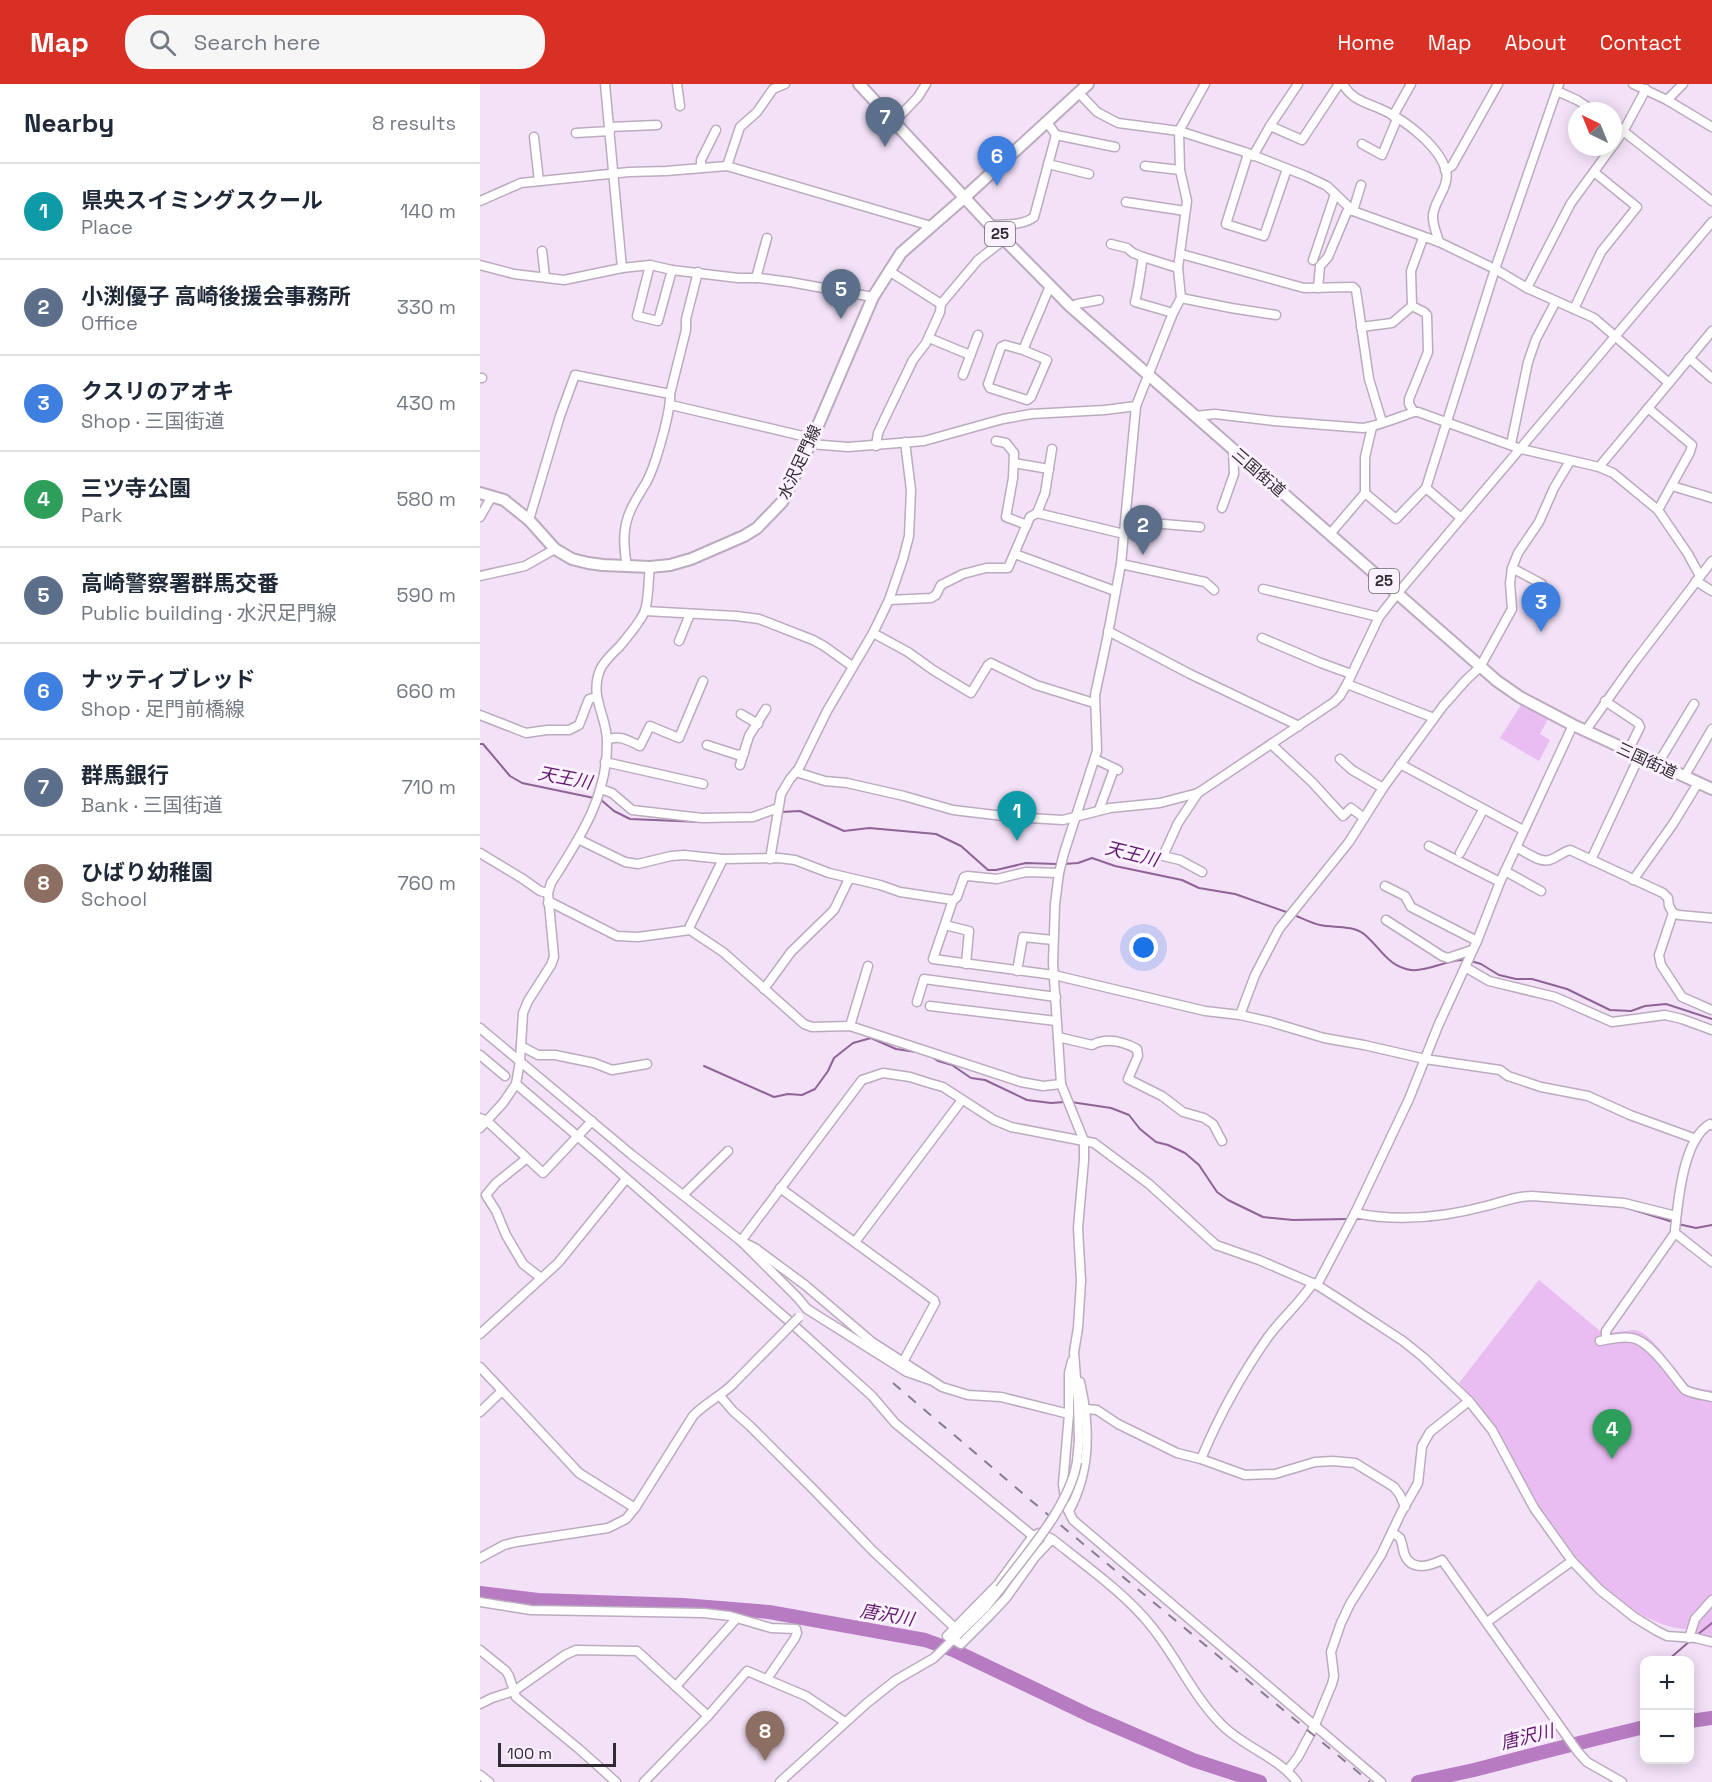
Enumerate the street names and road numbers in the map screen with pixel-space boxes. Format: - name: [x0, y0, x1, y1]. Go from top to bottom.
- road number: 25: [985, 222, 1015, 246]
- street label: 水沢足門線: [773, 422, 826, 503]
- street label: 三国街道: [1228, 443, 1290, 501]
- road number: 25: [1369, 569, 1399, 593]
- street label: 三国街道: [1613, 737, 1680, 783]

